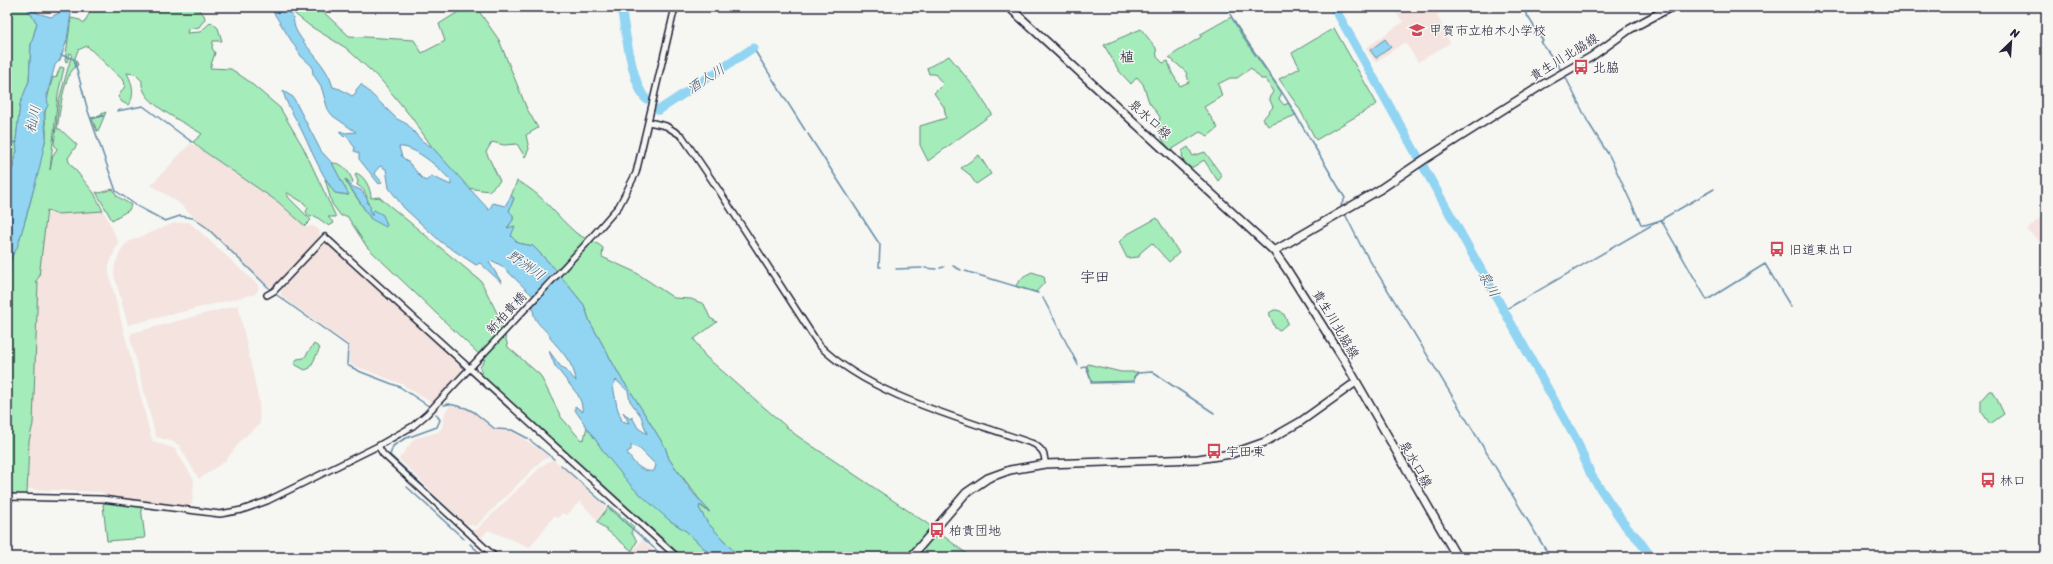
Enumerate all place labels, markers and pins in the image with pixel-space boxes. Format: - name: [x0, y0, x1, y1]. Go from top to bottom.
- place label: 甲賀市立柏木小学校: [1429, 19, 1546, 42]
- school or university icon: 甲賀市立柏木小学校: [1408, 21, 1426, 39]
- place label: 北脇: [1593, 56, 1619, 79]
- bus stop icon: 北脇: [1572, 58, 1590, 76]
- place label: 旧道東出口: [1789, 238, 1854, 261]
- bus stop icon: 旧道東出口: [1768, 240, 1786, 258]
- place label: 宇田東: [1226, 440, 1265, 463]
- bus stop icon: 宇田東: [1205, 442, 1223, 460]
- place label: 林口: [2000, 469, 2026, 492]
- bus stop icon: 林口: [1979, 471, 1997, 489]
- place label: 柏貴団地: [949, 519, 1001, 542]
- bus stop icon: 柏貴団地: [928, 521, 946, 539]

